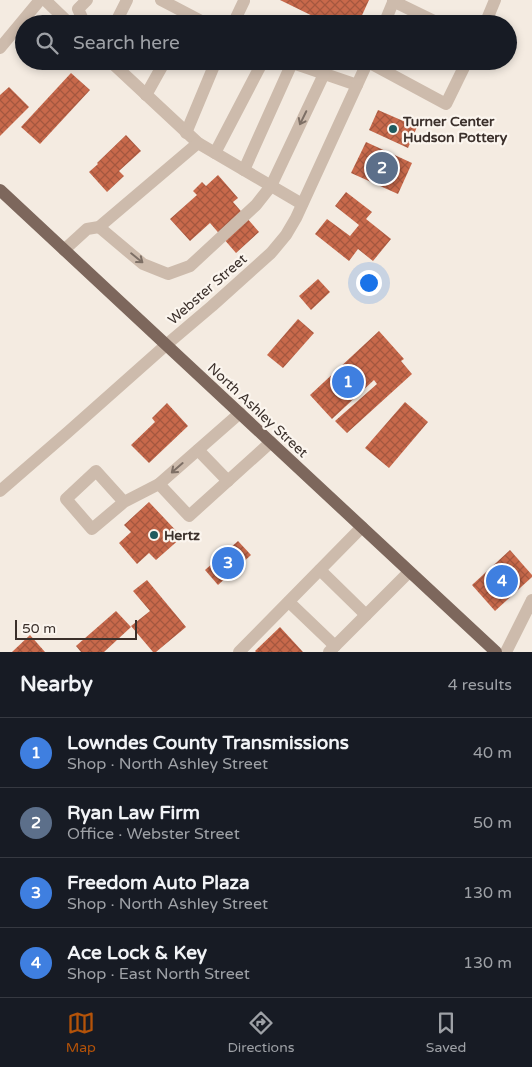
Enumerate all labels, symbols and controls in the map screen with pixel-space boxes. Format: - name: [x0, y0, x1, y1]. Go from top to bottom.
- search box: [15, 15, 517, 70]
- icon: search: [33, 29, 61, 57]
- text: Search here: [73, 32, 180, 54]
- one-way arrow: [298, 110, 307, 125]
- place label: Turner Center Hudson Pottery: [402, 113, 508, 146]
- marker: Turner Center Hudson Pottery: [387, 123, 399, 135]
- pin: 2: [366, 149, 398, 187]
- street label: Webster Street: [164, 250, 251, 328]
- one-way arrow: [130, 253, 143, 264]
- your location: [356, 270, 382, 296]
- street label: North Ashley Street: [204, 360, 312, 462]
- pin: 1: [332, 363, 364, 401]
- one-way arrow: [171, 462, 184, 474]
- place label: Hertz: [164, 527, 200, 544]
- marker: Hertz: [148, 529, 160, 541]
- pin: 3: [212, 544, 244, 582]
- pin: 4: [486, 562, 518, 600]
- scale bar: [15, 617, 138, 640]
- text: 50 m: [22, 620, 56, 637]
- text: Nearby: [20, 672, 93, 697]
- text: 4 results: [448, 675, 512, 695]
- text: Lowndes County Transmissions: [67, 732, 349, 754]
- text: 1: [31, 743, 41, 763]
- text: 40 m: [473, 743, 512, 763]
- text: Shop · North Ashley Street: [67, 754, 268, 774]
- text: Ryan Law Firm: [67, 802, 200, 824]
- text: 2: [31, 813, 41, 833]
- text: 50 m: [473, 813, 512, 833]
- text: Office · Webster Street: [67, 824, 240, 844]
- text: Freedom Auto Plaza: [67, 872, 250, 894]
- text: 3: [31, 883, 41, 903]
- text: 130 m: [463, 883, 512, 903]
- text: Shop · North Ashley Street: [67, 894, 268, 914]
- text: Ace Lock & Key: [67, 942, 207, 964]
- text: 4: [31, 953, 41, 973]
- text: 130 m: [463, 953, 512, 973]
- text: Shop · East North Street: [67, 964, 250, 984]
- tab: Map: [66, 1009, 96, 1056]
- tab: Directions: [227, 1009, 294, 1056]
- tab: Saved: [426, 1009, 466, 1056]

